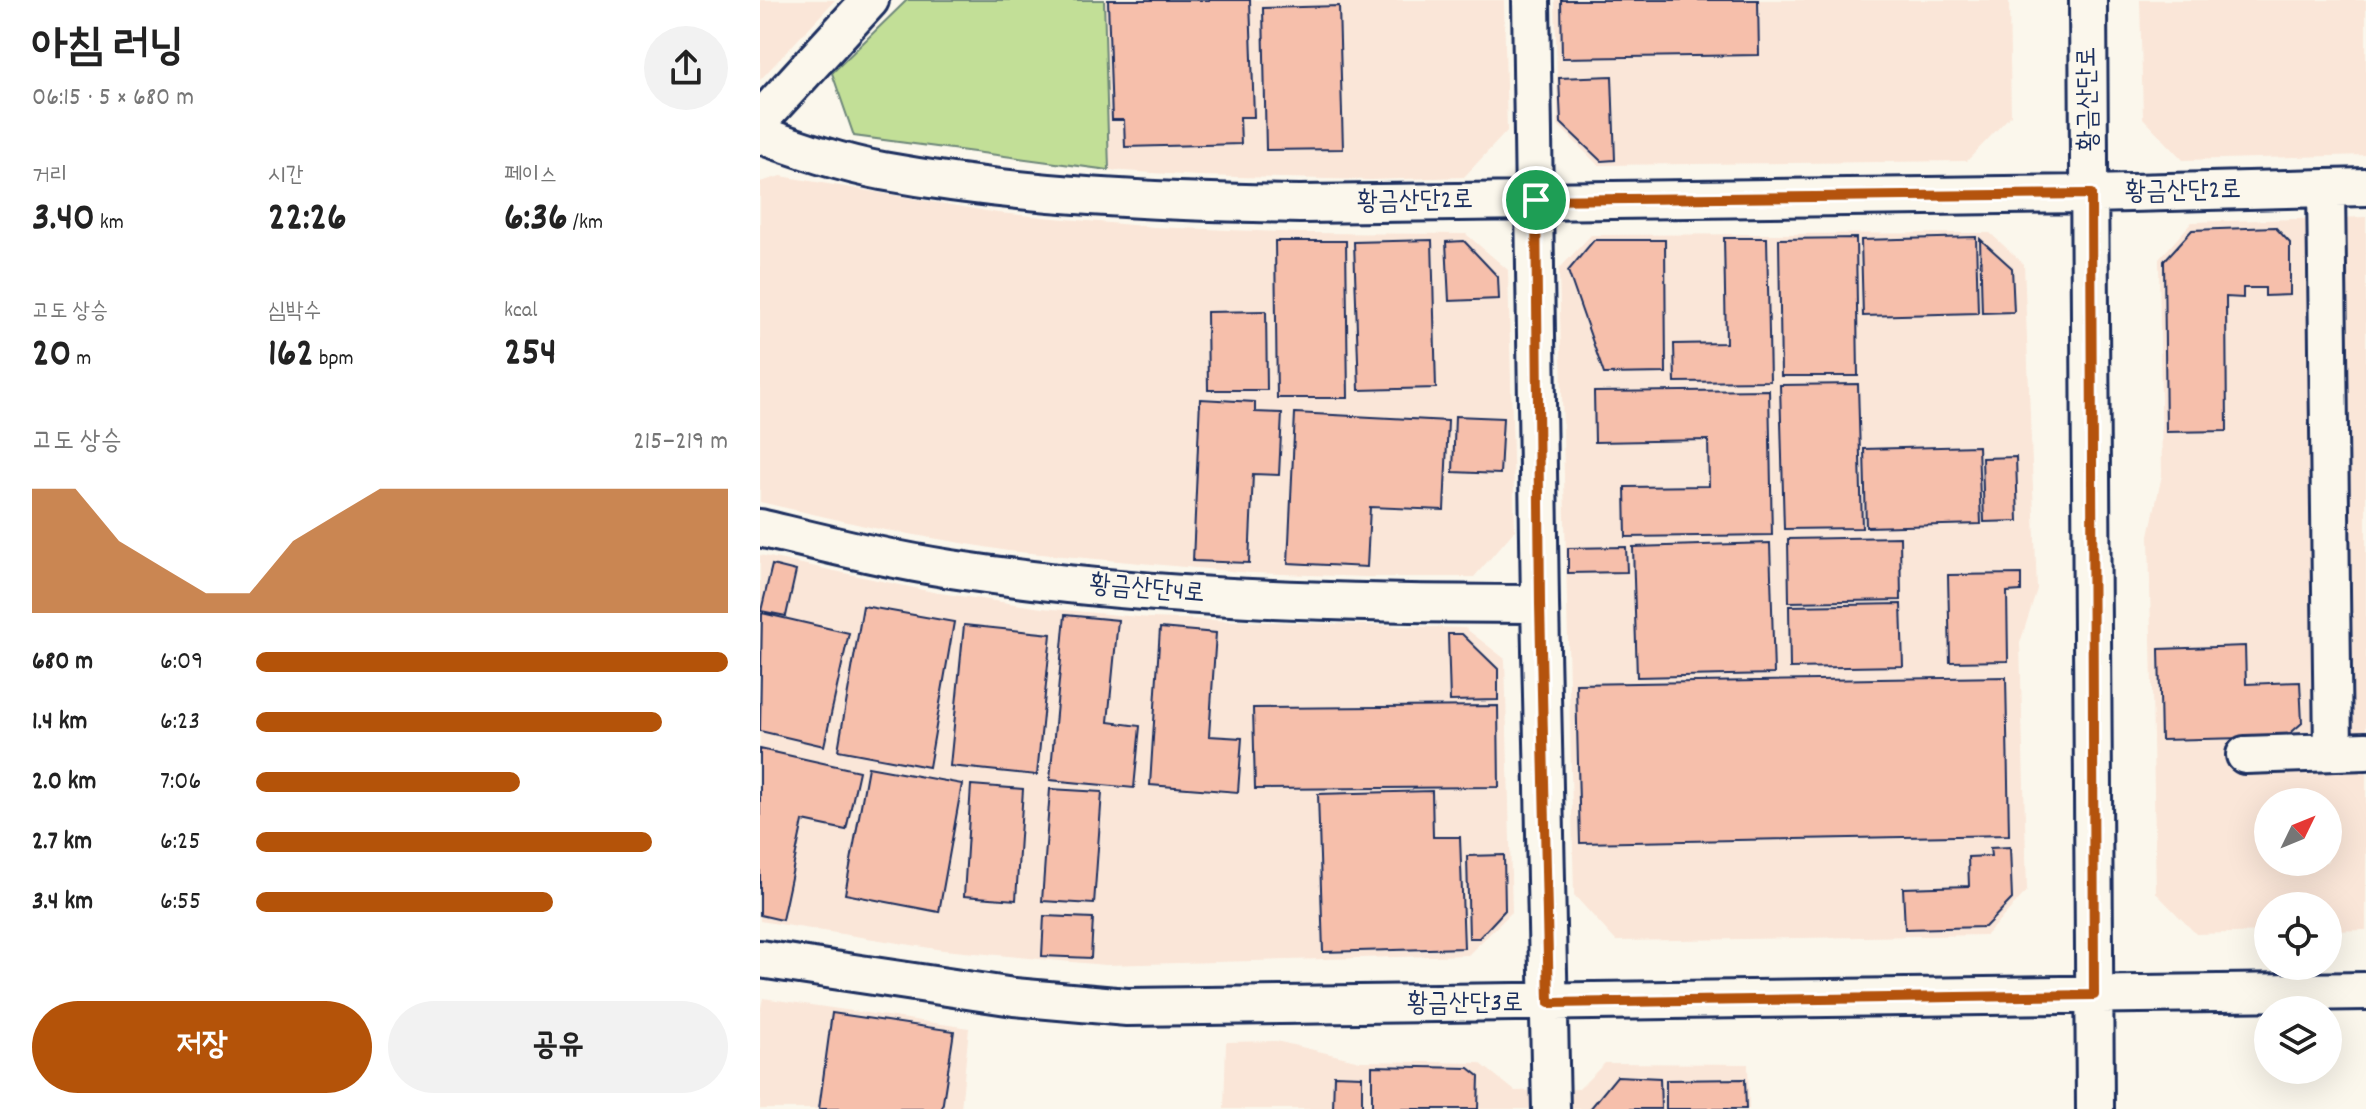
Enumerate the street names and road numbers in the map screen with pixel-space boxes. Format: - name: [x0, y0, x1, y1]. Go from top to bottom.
- street label: 황금산단로: [2070, 46, 2108, 152]
- street label: 황금산단2로: [2125, 172, 2241, 212]
- street label: 황금산단2로: [1357, 182, 1473, 222]
- street label: 황금산단4로: [1088, 567, 1206, 613]
- street label: 황금산단3로: [1407, 986, 1523, 1023]

